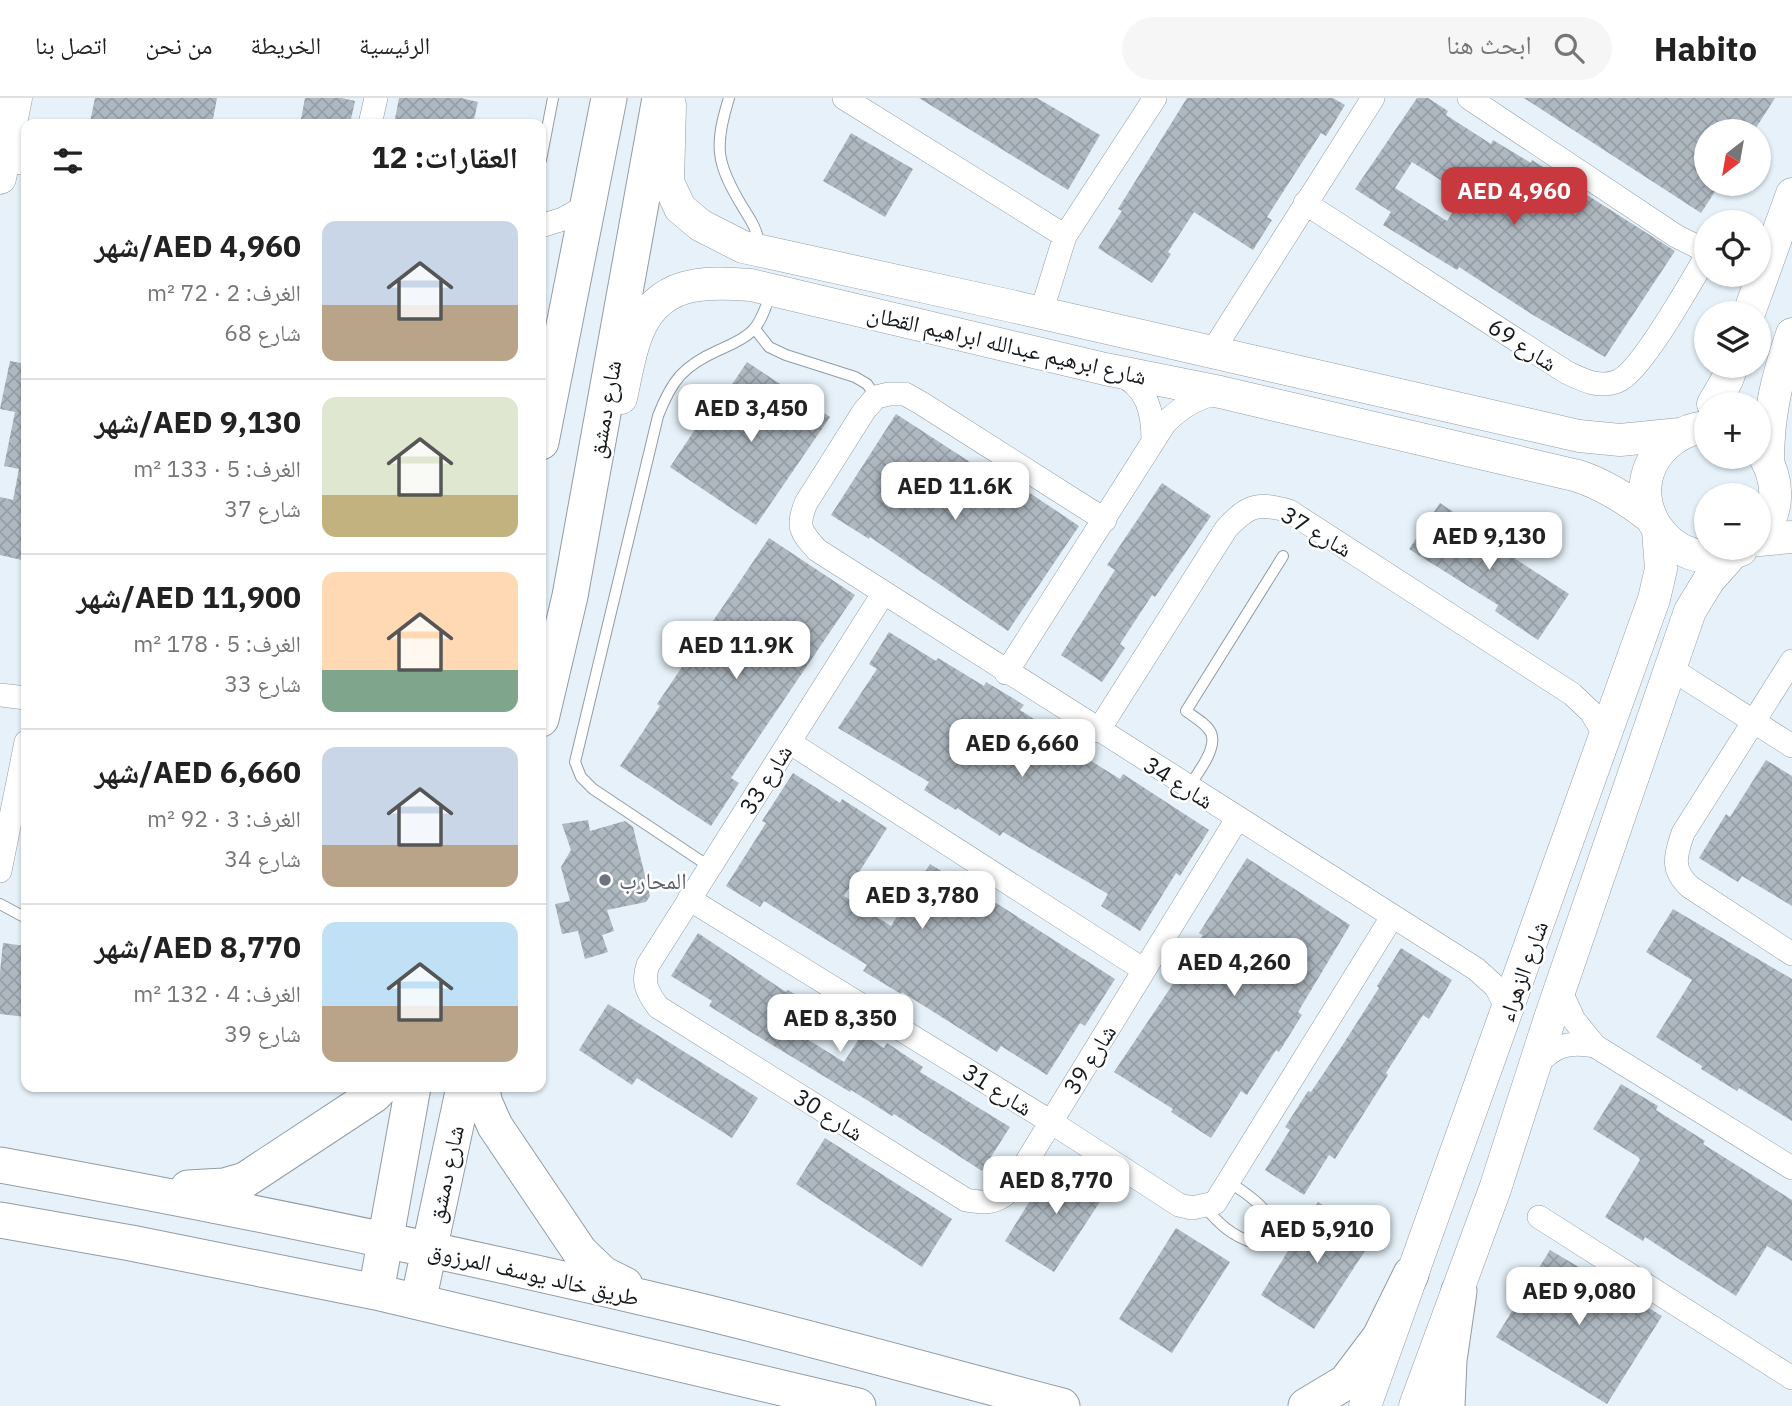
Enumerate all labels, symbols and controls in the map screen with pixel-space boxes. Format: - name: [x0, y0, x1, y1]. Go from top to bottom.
- search box: [1122, 17, 1612, 80]
- text: ابحث هنا: [1446, 27, 1532, 61]
- text: Habito: [1654, 27, 1757, 70]
- text: اتصل بنا: [35, 29, 107, 61]
- text: من نحن: [145, 29, 212, 61]
- text: الخريطة: [250, 29, 321, 61]
- text: الرئيسية: [359, 29, 430, 61]
- icon: search: [1550, 29, 1588, 67]
- north arrow: [1694, 119, 1771, 196]
- map controls: [1694, 119, 1771, 560]
- text: العقارات: 12: [372, 137, 518, 176]
- icon: filters: [49, 142, 87, 180]
- pin: AED 4,960: [1434, 167, 1594, 227]
- text: AED 4,960: [1457, 175, 1571, 205]
- button: locate: [1694, 210, 1771, 287]
- text: AED 4,960/شهر: [94, 226, 301, 265]
- icon: home: [378, 249, 462, 333]
- text: الغرف: 2 · 72 m²: [147, 277, 301, 307]
- street label: شارع ابرهيم عبدالله ابراهيم القطان: [864, 297, 1150, 393]
- button: layers: [1694, 301, 1771, 378]
- street label: شارع 69: [1482, 311, 1563, 378]
- text: شارع 68: [224, 317, 301, 347]
- street label: شارع دمشق: [581, 358, 628, 461]
- pin: AED 3,450: [671, 384, 831, 444]
- text: AED 3,450: [694, 392, 808, 422]
- button: +: [1694, 392, 1771, 469]
- text: AED 9,130/شهر: [94, 402, 301, 441]
- icon: home: [378, 425, 462, 509]
- text: الغرف: 5 · 133 m²: [133, 453, 301, 483]
- pin: AED 11.6K: [875, 462, 1035, 522]
- text: AED 11.6K: [897, 470, 1013, 500]
- button: −: [1694, 483, 1771, 560]
- text: شارع 37: [224, 493, 301, 523]
- street label: شارع 37: [1276, 499, 1358, 564]
- pin: AED 9,130: [1409, 512, 1569, 572]
- text: AED 9,130: [1432, 520, 1546, 550]
- text: AED 11,900/شهر: [76, 577, 301, 616]
- icon: home: [378, 600, 462, 684]
- pin: AED 11.9K: [656, 622, 816, 681]
- text: الغرف: 5 · 178 m²: [133, 628, 301, 658]
- text: AED 11.9K: [678, 629, 794, 659]
- text: شارع 33: [224, 668, 301, 698]
- pin: AED 6,660: [942, 720, 1102, 779]
- text: AED 6,660: [965, 727, 1079, 757]
- street label: شارع 33: [732, 739, 799, 820]
- street label: شارع 34: [1138, 749, 1219, 816]
- text: AED 6,660/شهر: [94, 752, 301, 791]
- icon: home: [378, 775, 462, 859]
- text: الغرف: 3 · 92 m²: [147, 803, 301, 833]
- text: شارع 34: [224, 843, 301, 873]
- place label: المحارب: [619, 865, 687, 895]
- marker: المحارب: [597, 872, 613, 888]
- pin: AED 3,780: [842, 872, 1002, 931]
- text: AED 3,780: [865, 879, 979, 909]
- street label: شارع الزهراء: [1490, 916, 1555, 1026]
- text: AED 8,770/شهر: [94, 927, 301, 966]
- pin: AED 4,260: [1154, 939, 1314, 998]
- text: AED 4,260: [1177, 946, 1291, 976]
- icon: home: [378, 950, 462, 1034]
- text: الغرف: 4 · 132 m²: [133, 978, 301, 1008]
- pin: AED 8,350: [760, 995, 920, 1054]
- text: AED 8,350: [783, 1002, 897, 1032]
- text: شارع 39: [224, 1018, 301, 1048]
- street label: شارع 39: [1056, 1019, 1123, 1100]
- street label: شارع 31: [957, 1056, 1038, 1123]
- street label: شارع 30: [788, 1081, 869, 1148]
- street label: شارع دمشق: [420, 1122, 471, 1226]
- pin: AED 8,770: [976, 1156, 1136, 1216]
- text: AED 8,770: [999, 1164, 1113, 1194]
- pin: AED 5,910: [1237, 1206, 1397, 1265]
- text: AED 5,910: [1260, 1213, 1374, 1243]
- street label: طريق خالد يوسف المرزوق: [425, 1234, 643, 1312]
- pin: AED 9,080: [1499, 1268, 1659, 1327]
- text: AED 9,080: [1522, 1275, 1636, 1305]

